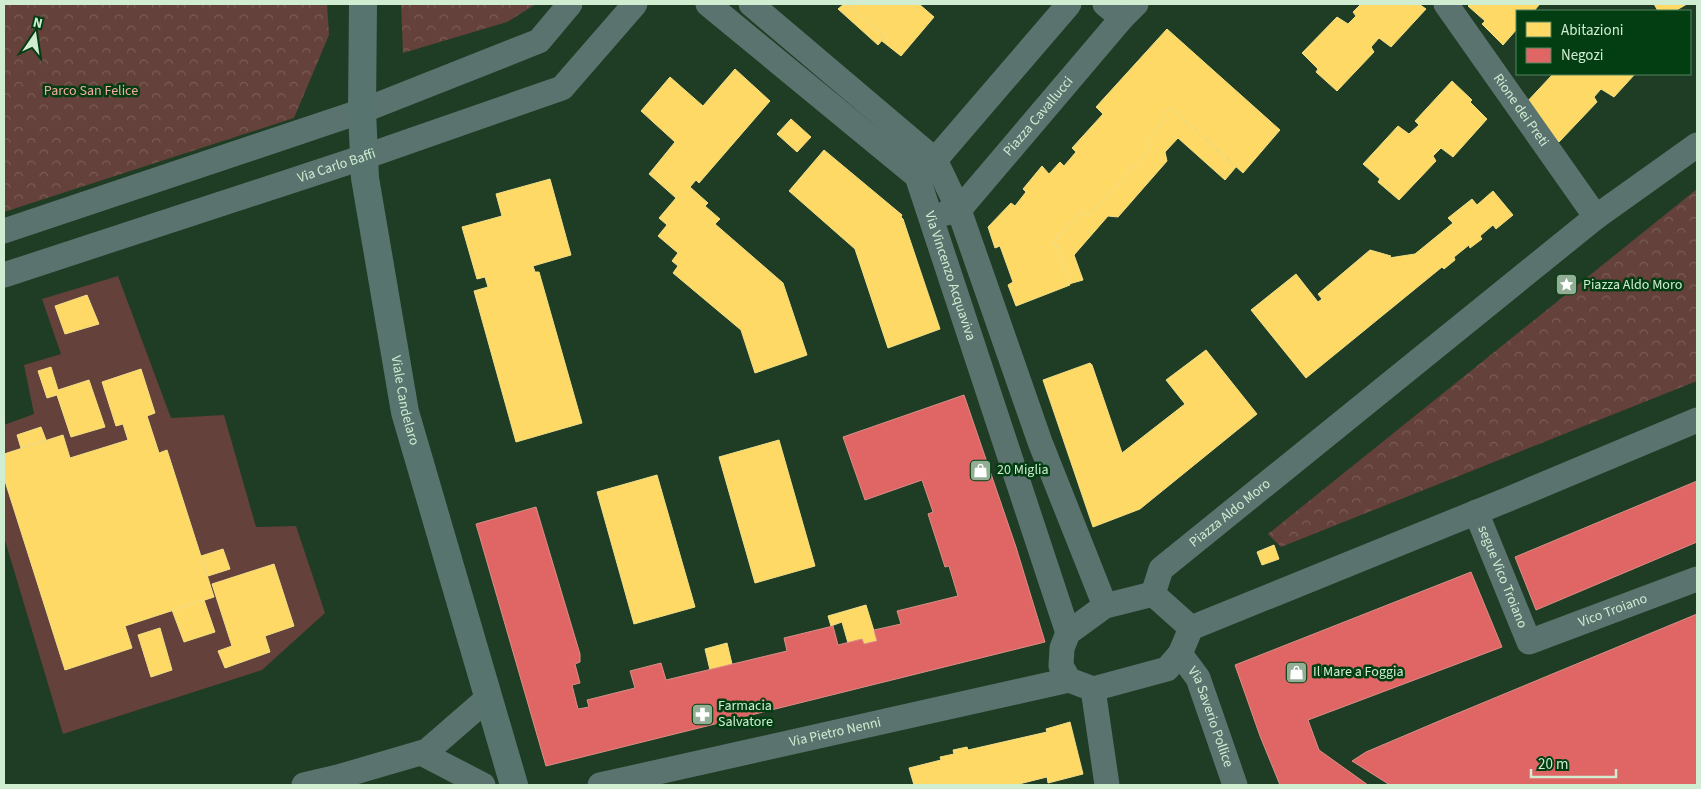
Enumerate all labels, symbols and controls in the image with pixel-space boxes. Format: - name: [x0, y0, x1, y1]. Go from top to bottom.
- north arrow: [10, 10, 60, 60]
- legend: [1516, 10, 1691, 75]
- text: N: [31, 13, 44, 34]
- text: Abitazioni: [1561, 20, 1624, 41]
- text: Negozi: [1561, 45, 1603, 66]
- street label: Rione dei Preti: [1488, 70, 1554, 151]
- street label: Piazza Cavallucci: [999, 72, 1078, 161]
- park label: Parco San Felice: [44, 81, 138, 101]
- street label: Via Carlo Baffi: [295, 144, 378, 188]
- street label: Via Vincenzo Acquaviva: [919, 209, 981, 343]
- place icon: Piazza Aldo Moro: [1555, 273, 1579, 297]
- place label: Piazza Aldo Moro: [1583, 275, 1682, 295]
- street label: Viale Candelaro: [386, 354, 424, 448]
- shop icon: 20 Miglia: [969, 458, 993, 482]
- place label: 20 Miglia: [997, 460, 1048, 480]
- street label: Piazza Aldo Moro: [1185, 474, 1275, 552]
- street label: segue Vico Troiano: [1473, 522, 1532, 631]
- street label: Vico Troiano: [1576, 589, 1650, 633]
- shop icon: Il Mare a Foggia: [1285, 660, 1309, 684]
- street label: Via Saverio Pollice: [1183, 662, 1238, 770]
- place label: Il Mare a Foggia: [1313, 662, 1404, 682]
- place label: Farmacia Salvatore: [718, 696, 773, 732]
- pharmacy icon: Farmacia Salvatore: [690, 702, 714, 726]
- street label: Via Pietro Nenni: [787, 712, 883, 752]
- scale bar: [1531, 746, 1616, 778]
- text: 20 m: [1538, 754, 1568, 775]

